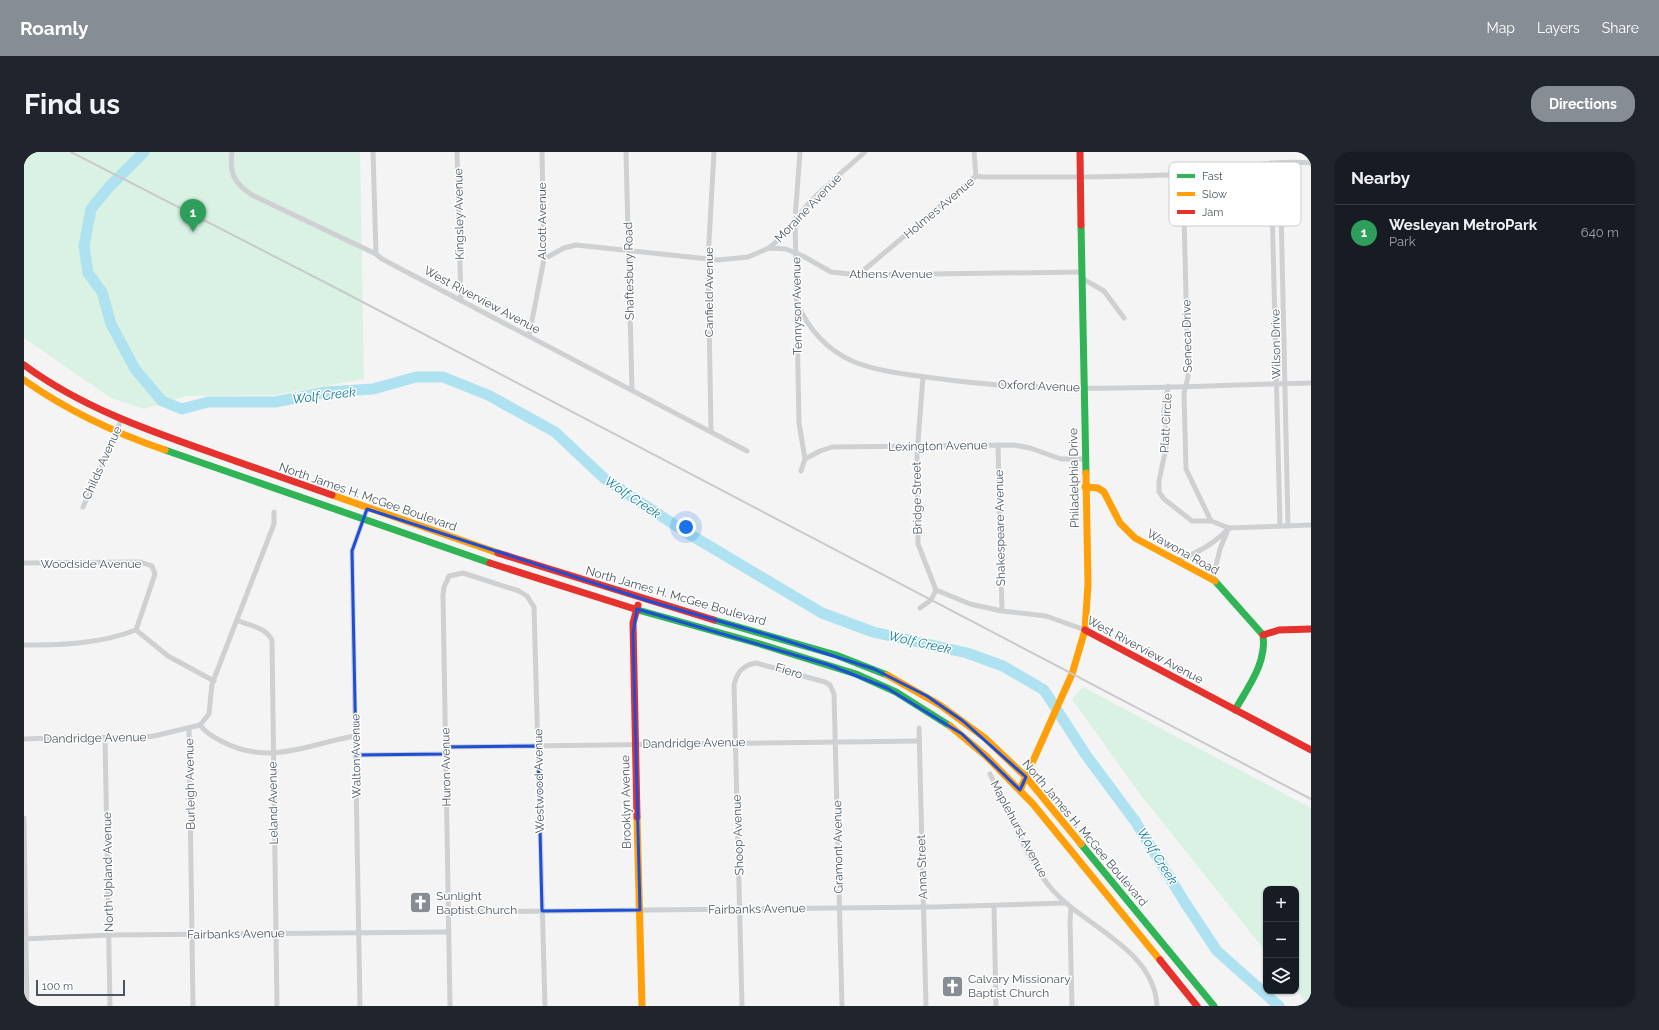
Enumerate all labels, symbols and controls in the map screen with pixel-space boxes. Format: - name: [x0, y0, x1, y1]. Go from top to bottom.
- text: Roamly: [20, 17, 88, 39]
- text: Map: [1487, 20, 1515, 36]
- text: Layers: [1537, 20, 1580, 36]
- text: Share: [1602, 20, 1639, 36]
- button: Directions: [1531, 86, 1635, 122]
- text: Find us: [24, 88, 120, 121]
- legend: [1169, 162, 1301, 226]
- street label: Kingsley Avenue: [451, 168, 467, 260]
- text: Nearby: [1351, 168, 1410, 188]
- text: Fast: [1202, 170, 1223, 183]
- street label: Moraine Avenue: [772, 171, 844, 245]
- street label: Holmes Avenue: [901, 174, 977, 242]
- street label: Alcott Avenue: [535, 182, 549, 260]
- text: Slow: [1202, 188, 1227, 201]
- pin: 1: [180, 199, 206, 232]
- text: Jam: [1202, 206, 1223, 219]
- text: Wesleyan MetroPark: [1389, 216, 1537, 234]
- street label: Shaftesbury Road: [621, 222, 637, 320]
- text: 1: [1361, 225, 1367, 240]
- text: 640 m: [1581, 225, 1619, 240]
- text: Park: [1389, 234, 1416, 249]
- street label: Canfield Avenue: [702, 247, 716, 337]
- street label: Tennyson Avenue: [789, 257, 805, 355]
- street label: West Riverview Avenue: [421, 263, 543, 337]
- street label: Athens Avenue: [849, 267, 933, 281]
- street label: Seneca Drive: [1179, 299, 1195, 373]
- street label: Wilson Drive: [1268, 309, 1284, 379]
- street label: Oxford Avenue: [998, 378, 1080, 394]
- water label: Wolf Creek: [291, 384, 357, 407]
- street label: Platt Circle: [1157, 393, 1175, 453]
- street label: Childs Avenue: [80, 424, 124, 502]
- street label: Philadelphia Drive: [1066, 428, 1082, 528]
- street label: Lexington Avenue: [888, 438, 988, 454]
- street label: North James H. McGee Boulevard: [277, 460, 459, 534]
- street label: Bridge Street: [909, 461, 925, 535]
- street label: Shakespeare Avenue: [992, 470, 1008, 586]
- water label: Wolf Creek: [602, 473, 663, 522]
- your location: [676, 517, 696, 537]
- street label: Wawona Road: [1144, 526, 1222, 578]
- street label: Woodside Avenue: [40, 557, 142, 571]
- street label: North James H. McGee Boulevard: [584, 563, 768, 629]
- street label: West Riverview Avenue: [1084, 613, 1206, 687]
- water label: Wolf Creek: [887, 628, 953, 657]
- street label: Fiero: [774, 660, 804, 682]
- street label: Walton Avenue: [348, 714, 364, 798]
- street label: Huron Avenue: [438, 727, 454, 807]
- street label: Westwood Avenue: [531, 729, 547, 833]
- street label: Dandridge Avenue: [43, 730, 147, 746]
- street label: Dandridge Avenue: [642, 735, 746, 751]
- street label: Burleigh Avenue: [182, 738, 198, 830]
- street label: Brooklyn Avenue: [618, 755, 634, 849]
- street label: North James H. McGee Boulevard: [1020, 757, 1150, 909]
- street label: Leland Avenue: [265, 761, 281, 845]
- street label: Maplehurst Avenue: [988, 778, 1050, 880]
- street label: Shoop Avenue: [730, 794, 746, 876]
- street label: Gramont Avenue: [830, 800, 846, 894]
- street label: North Upland Avenue: [100, 812, 116, 932]
- water label: Wolf Creek: [1134, 825, 1181, 887]
- street label: Anna Street: [914, 834, 930, 900]
- map controls: [1263, 886, 1299, 994]
- button: +: [1263, 886, 1299, 922]
- place label: Sunlight Baptist Church: [436, 889, 517, 917]
- church icon: Sunlight Baptist Church: [408, 890, 434, 916]
- street label: Fairbanks Avenue: [708, 901, 806, 917]
- button: −: [1263, 922, 1299, 958]
- street label: Fairbanks Avenue: [187, 926, 285, 942]
- button: layers: [1263, 958, 1299, 994]
- place label: Calvary Missionary Baptist Church: [968, 972, 1071, 1000]
- church icon: Calvary Missionary Baptist Church: [939, 973, 965, 999]
- scale bar: [36, 978, 125, 997]
- text: 100 m: [42, 980, 73, 993]

